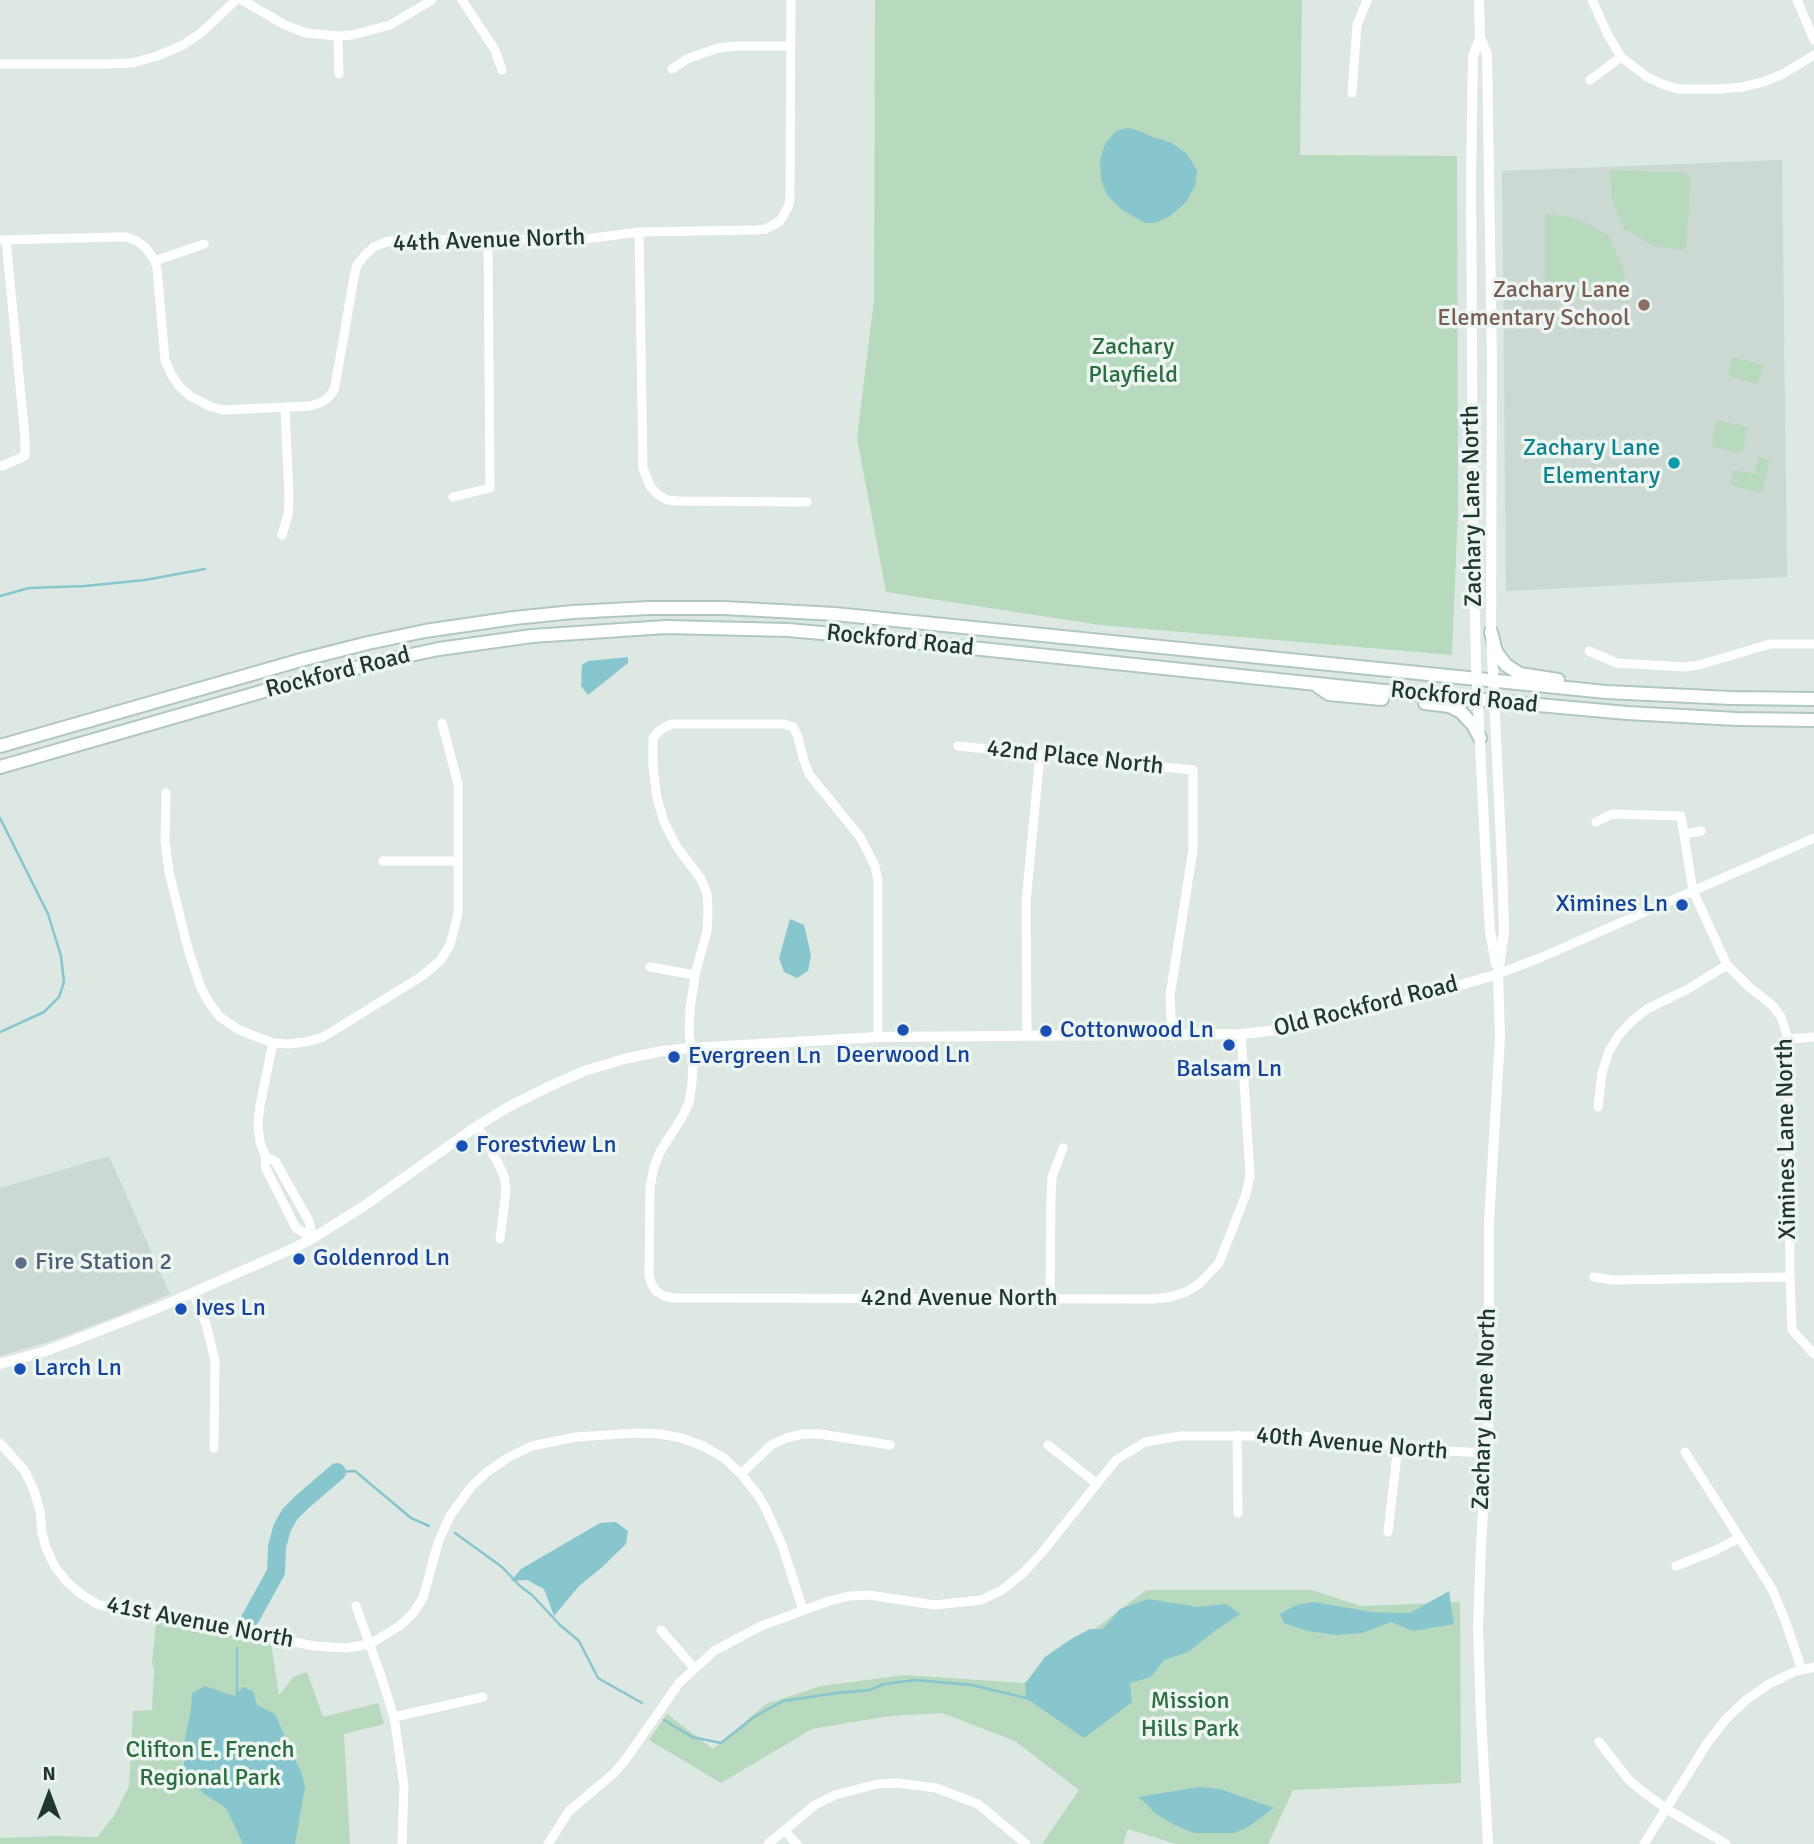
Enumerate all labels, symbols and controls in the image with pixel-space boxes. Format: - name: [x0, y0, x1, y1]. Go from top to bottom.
- street label: 44th Avenue North: [392, 223, 586, 259]
- place label: Zachary Lane Elementary School: [1437, 277, 1630, 333]
- marker: Zachary Lane Elementary School: [1636, 297, 1652, 313]
- park label: Zachary Playfield: [1088, 334, 1178, 390]
- street label: Zachary Lane North: [1457, 405, 1489, 607]
- place label: Zachary Lane Elementary: [1523, 435, 1660, 491]
- marker: Zachary Lane Elementary: [1666, 455, 1682, 471]
- street label: Rockford Road: [825, 619, 975, 663]
- street label: Rockford Road: [263, 641, 413, 705]
- street label: Rockford Road: [1389, 676, 1539, 720]
- street label: 42nd Place North: [985, 734, 1165, 782]
- place label: Ximines Ln: [1556, 891, 1668, 919]
- marker: Ximines Ln: [1674, 897, 1690, 913]
- street label: Old Rockford Road: [1271, 970, 1461, 1044]
- place label: Cottonwood Ln: [1060, 1017, 1214, 1045]
- marker: Deerwood Ln: [895, 1022, 911, 1038]
- marker: Cottonwood Ln: [1038, 1023, 1054, 1039]
- marker: Balsam Ln: [1221, 1037, 1237, 1053]
- street label: Ximines Lane North: [1771, 1038, 1803, 1240]
- place label: Deerwood Ln: [836, 1042, 970, 1070]
- place label: Evergreen Ln: [688, 1043, 821, 1071]
- marker: Evergreen Ln: [666, 1049, 682, 1065]
- place label: Balsam Ln: [1176, 1056, 1282, 1084]
- place label: Forestview Ln: [476, 1132, 617, 1160]
- marker: Forestview Ln: [454, 1138, 470, 1154]
- place label: Goldenrod Ln: [313, 1245, 450, 1273]
- place label: Fire Station 2: [35, 1249, 172, 1277]
- marker: Goldenrod Ln: [291, 1251, 307, 1267]
- marker: Fire Station 2: [13, 1255, 29, 1271]
- street label: 42nd Avenue North: [861, 1285, 1057, 1313]
- place label: Ives Ln: [195, 1295, 266, 1323]
- marker: Ives Ln: [173, 1301, 189, 1317]
- street label: Zachary Lane North: [1467, 1308, 1503, 1510]
- place label: Larch Ln: [34, 1355, 122, 1383]
- marker: Larch Ln: [12, 1361, 28, 1377]
- street label: 40th Avenue North: [1255, 1421, 1449, 1467]
- street label: 41st Avenue North: [104, 1591, 296, 1655]
- park label: Mission Hills Park: [1141, 1688, 1239, 1744]
- park label: Clifton E. French Regional Park: [125, 1737, 295, 1793]
- north arrow: [14, 1760, 84, 1830]
- text: N: [42, 1762, 56, 1786]

